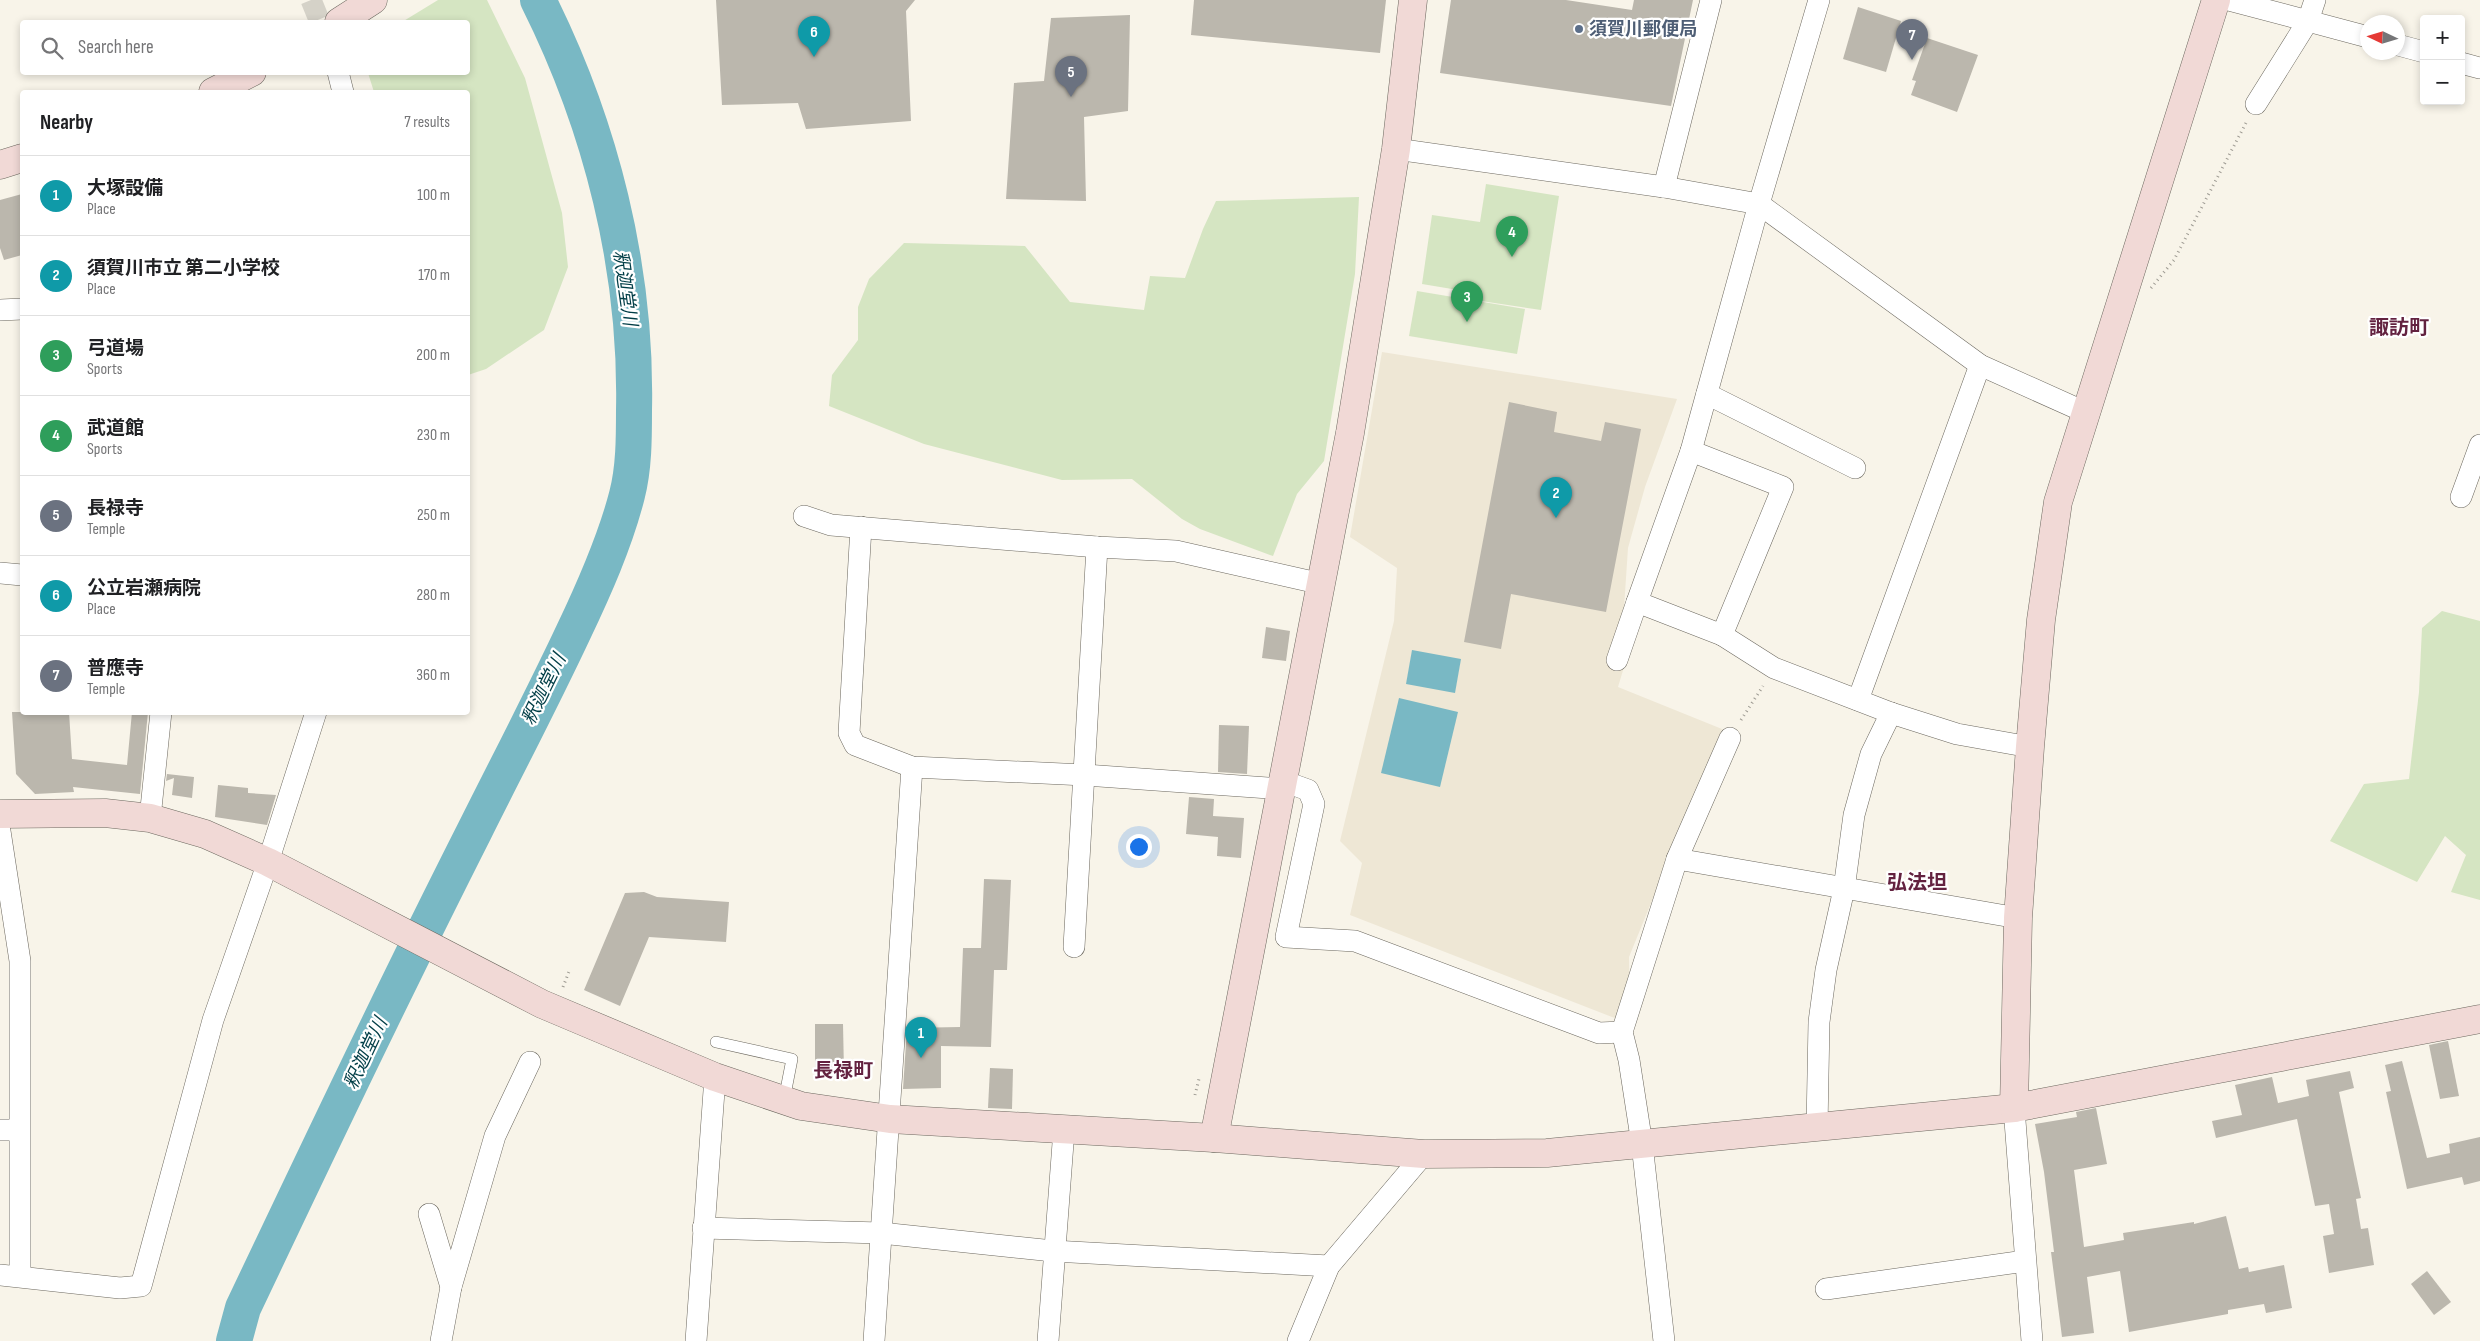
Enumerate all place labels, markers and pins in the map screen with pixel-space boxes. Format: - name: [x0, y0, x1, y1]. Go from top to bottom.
- pin: 6: [798, 16, 830, 57]
- place label: 須賀川郵便局: [1589, 19, 1697, 40]
- pin: 7: [1896, 19, 1928, 60]
- marker: 須賀川郵便局: [1573, 23, 1585, 35]
- pin: 5: [1055, 56, 1087, 97]
- pin: 4: [1496, 216, 1528, 257]
- pin: 3: [1451, 281, 1483, 322]
- pin: 2: [1540, 477, 1572, 518]
- pin: 1: [905, 1017, 937, 1058]

